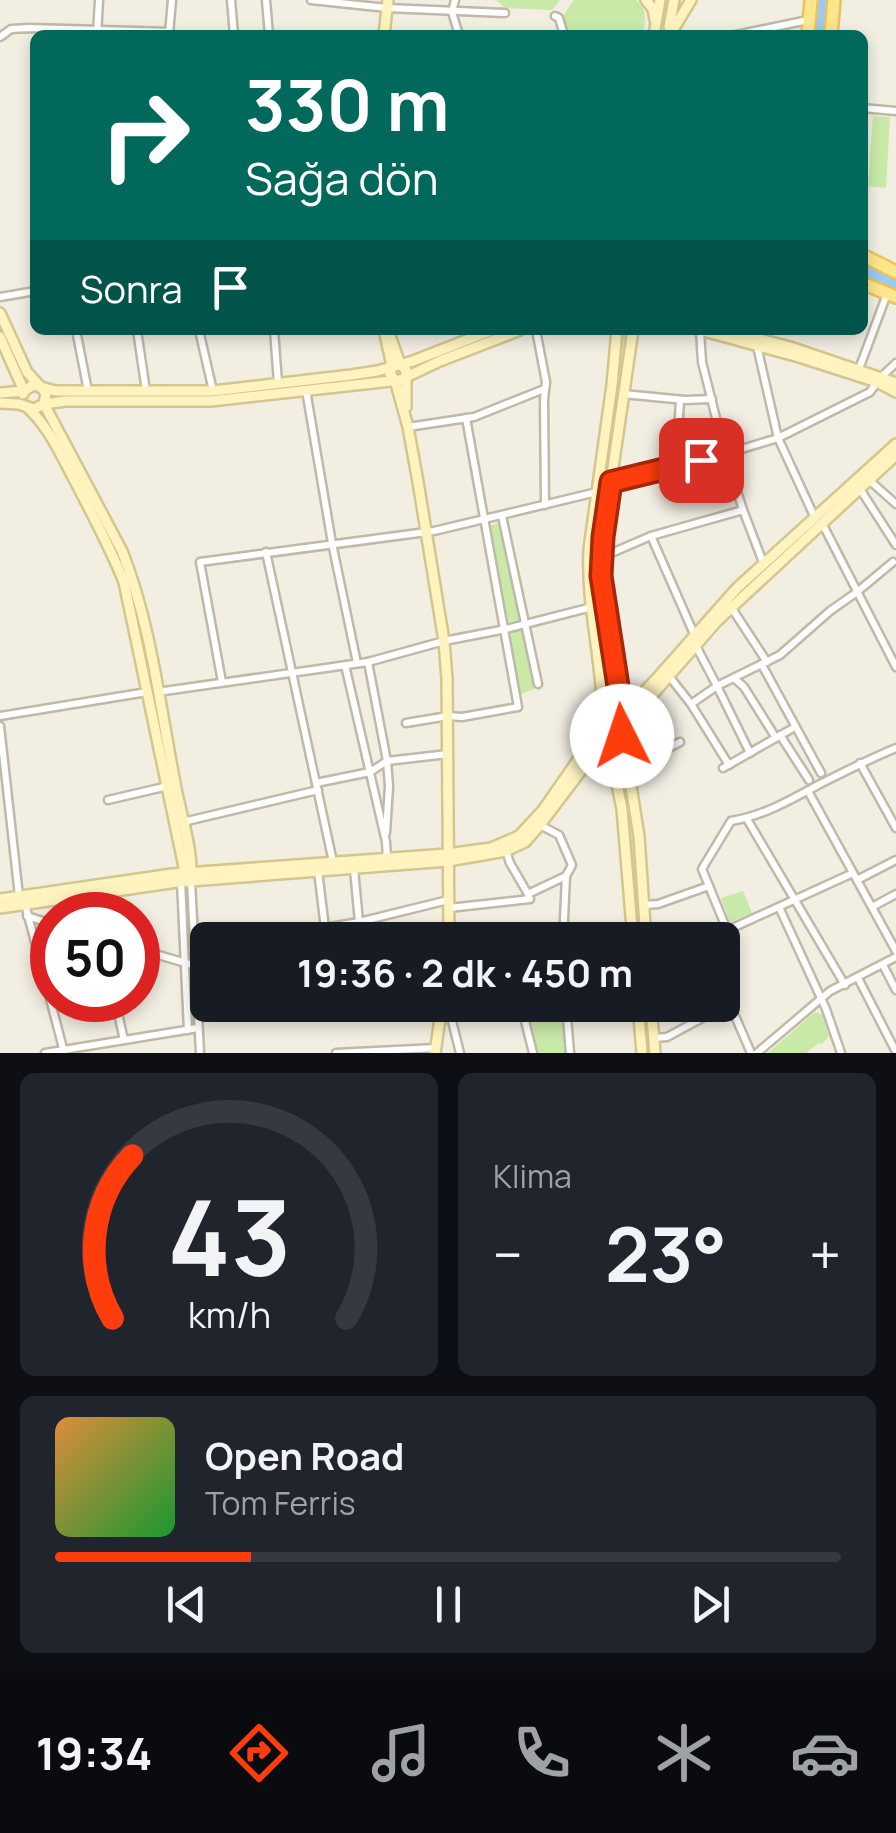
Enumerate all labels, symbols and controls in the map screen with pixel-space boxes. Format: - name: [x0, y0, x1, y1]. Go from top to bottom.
- text: 330 m: [245, 56, 449, 152]
- icon: right: [80, 70, 210, 200]
- text: Sağa dön: [245, 147, 438, 209]
- icon: arrive: [203, 260, 258, 315]
- text: Sonra: [80, 262, 183, 314]
- pin: [659, 418, 744, 503]
- icon: arrive: [674, 433, 729, 488]
- position arrow: [570, 684, 674, 788]
- speed limit sign: 50: [30, 892, 160, 1022]
- text: 19:36 · 2 dk · 450 m: [297, 946, 633, 998]
- text: Klima: [493, 1154, 572, 1198]
- text: 43: [167, 1165, 291, 1307]
- text: 23°: [605, 1202, 727, 1305]
- text: −: [493, 1216, 523, 1292]
- text: +: [809, 1216, 841, 1292]
- text: km/h: [187, 1290, 271, 1339]
- text: Open Road: [205, 1429, 404, 1481]
- text: Tom Ferris: [205, 1481, 356, 1525]
- icon: previous: [159, 1577, 214, 1632]
- icon: pause: [421, 1577, 476, 1632]
- icon: next: [683, 1577, 738, 1632]
- icon: directions: [224, 1718, 294, 1788]
- icon: music: [366, 1718, 436, 1788]
- icon: phone: [507, 1718, 577, 1788]
- icon: climate: [649, 1718, 719, 1788]
- icon: car: [790, 1718, 860, 1788]
- text: 19:34: [36, 1722, 152, 1784]

